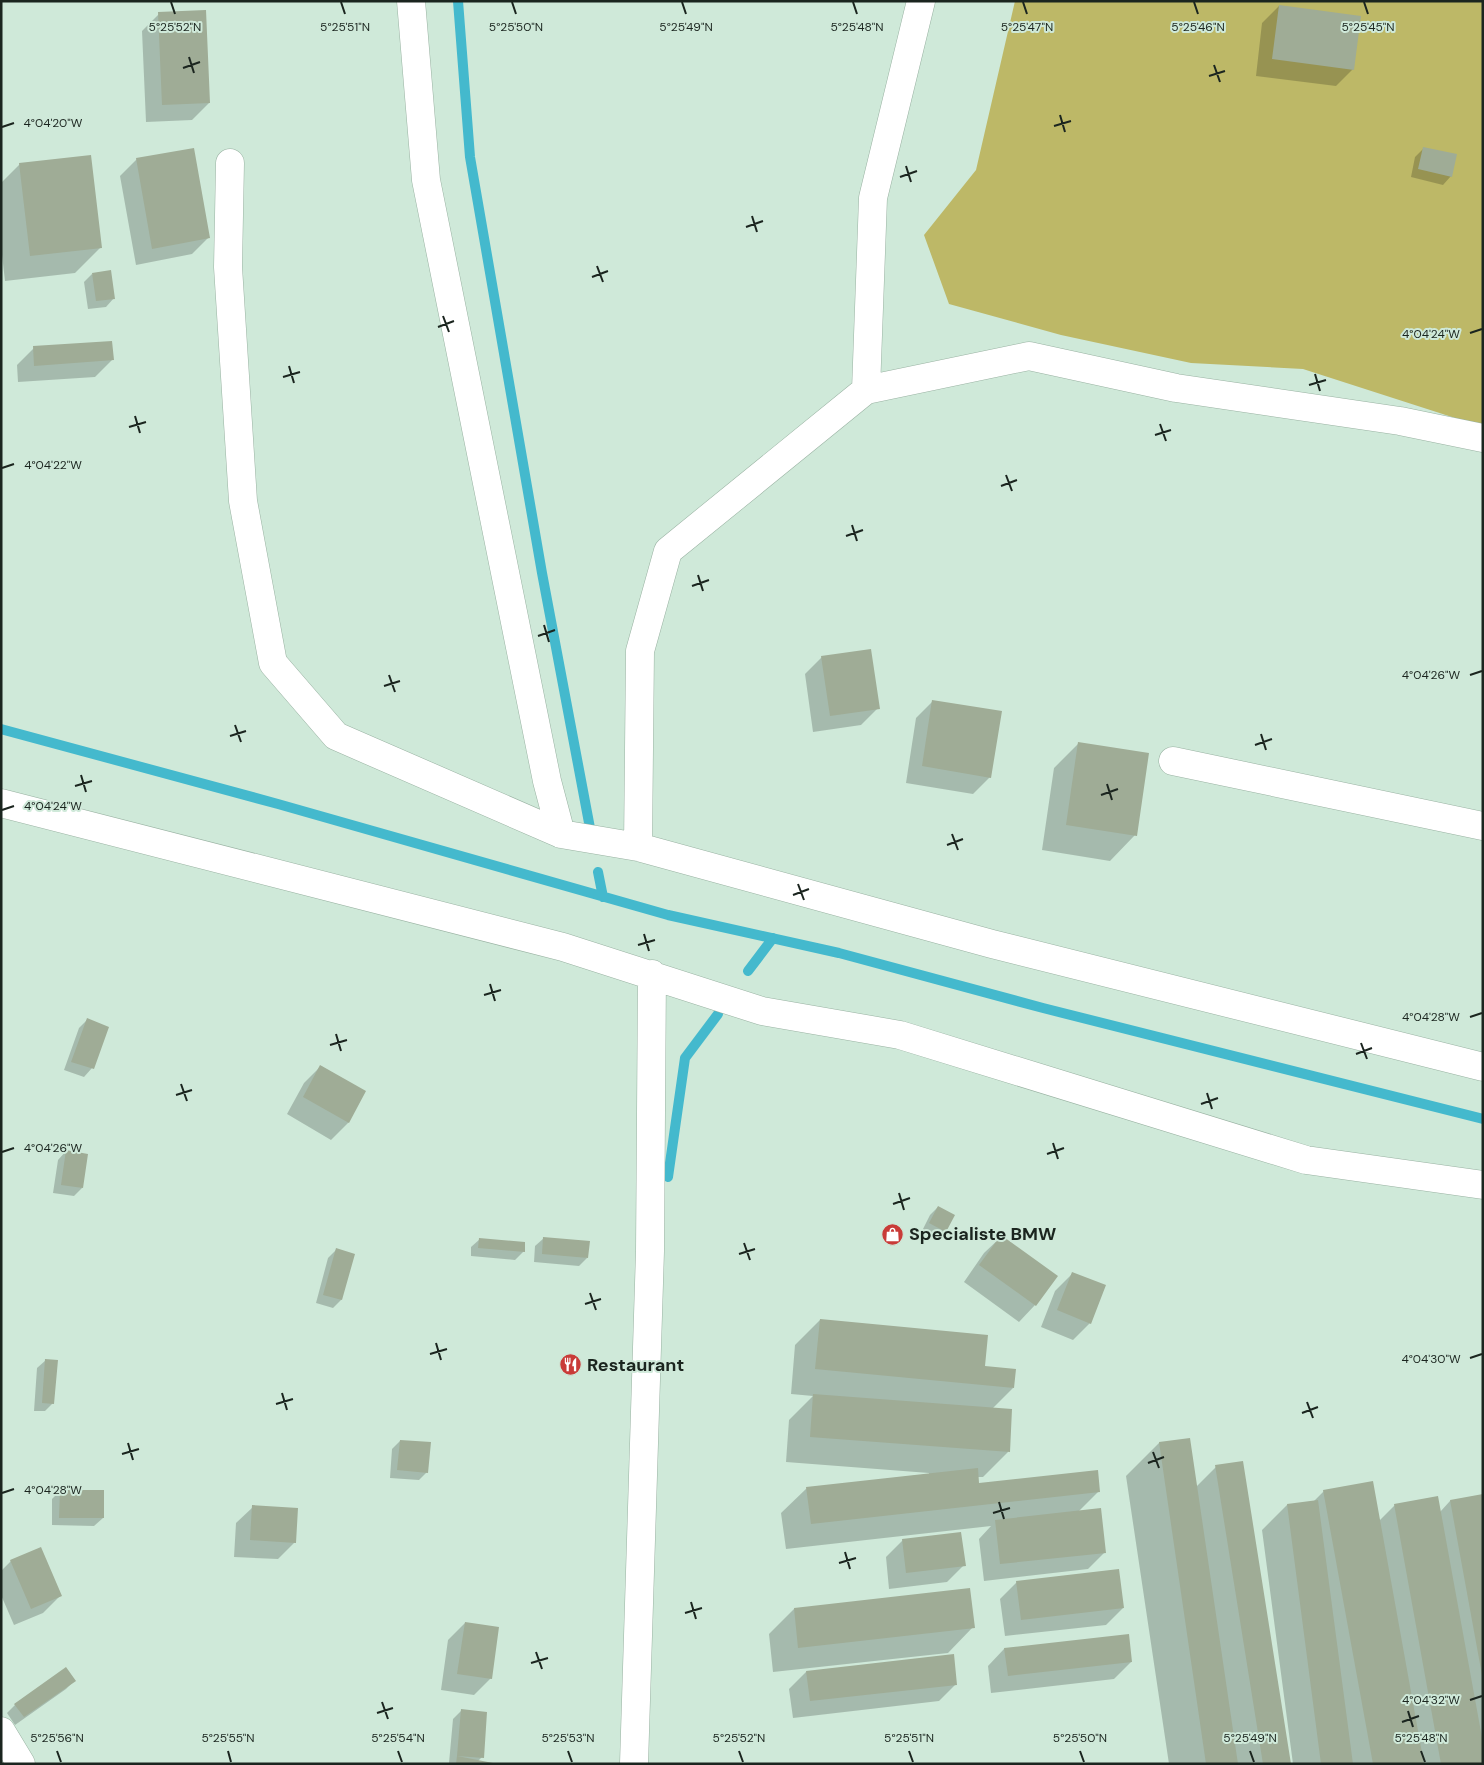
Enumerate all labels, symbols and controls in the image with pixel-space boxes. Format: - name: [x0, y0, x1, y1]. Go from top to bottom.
- text: 5°25'52"N: [149, 19, 201, 35]
- text: 5°25'51"N: [320, 19, 370, 35]
- text: 5°25'50"N: [489, 19, 543, 35]
- text: 5°25'49"N: [659, 19, 713, 35]
- text: 5°25'48"N: [830, 19, 884, 35]
- text: 5°25'47"N: [1001, 19, 1053, 35]
- text: 5°25'46"N: [1171, 19, 1225, 35]
- text: 5°25'45"N: [1342, 19, 1394, 35]
- text: 4°04'20"W: [24, 115, 83, 131]
- text: 4°04'24"W: [1402, 326, 1460, 342]
- text: 4°04'22"W: [24, 457, 82, 473]
- text: 4°04'26"W: [1402, 667, 1461, 683]
- text: 4°04'24"W: [24, 798, 82, 814]
- text: 4°04'28"W: [1402, 1009, 1460, 1025]
- text: 4°04'26"W: [24, 1140, 83, 1156]
- shop icon: Specialiste BMW: [881, 1222, 905, 1246]
- place label: Specialiste BMW: [909, 1222, 1056, 1246]
- text: 4°04'30"W: [1401, 1351, 1461, 1367]
- restaurant icon: Restaurant: [559, 1353, 583, 1377]
- place label: Restaurant: [587, 1353, 684, 1377]
- text: 4°04'28"W: [24, 1482, 82, 1498]
- text: 4°04'32"W: [1402, 1692, 1460, 1708]
- text: 5°25'56"N: [30, 1730, 84, 1746]
- text: 5°25'55"N: [201, 1730, 255, 1746]
- text: 5°25'54"N: [371, 1730, 425, 1746]
- text: 5°25'53"N: [541, 1730, 595, 1746]
- text: 5°25'52"N: [713, 1730, 765, 1746]
- text: 5°25'51"N: [884, 1730, 934, 1746]
- text: 5°25'50"N: [1053, 1730, 1107, 1746]
- text: 5°25'49"N: [1223, 1730, 1277, 1746]
- text: 5°25'48"N: [1394, 1730, 1448, 1746]

